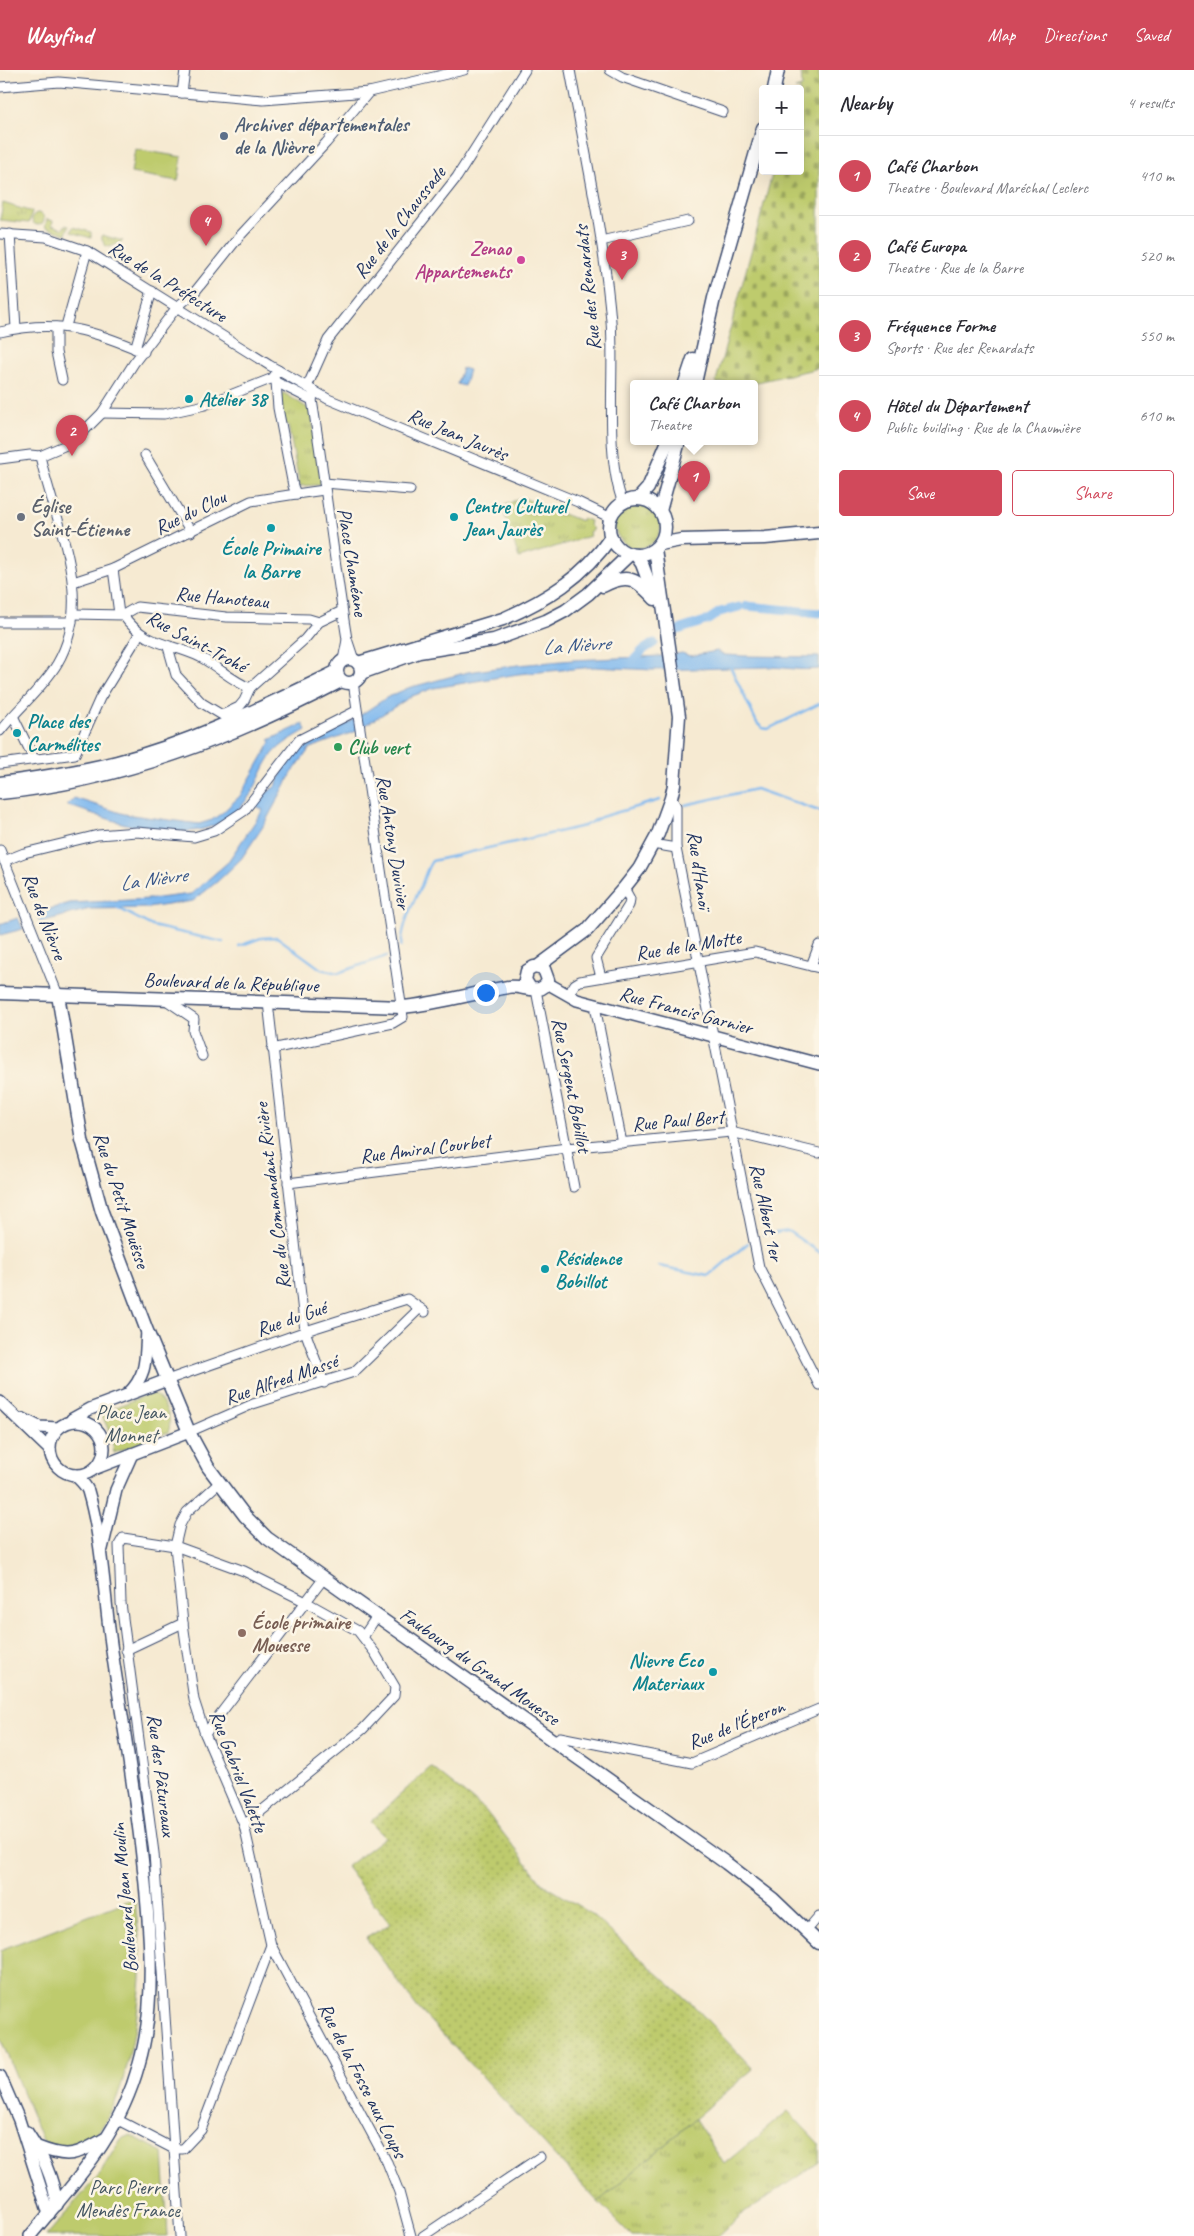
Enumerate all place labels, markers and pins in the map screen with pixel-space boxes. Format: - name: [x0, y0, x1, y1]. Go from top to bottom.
- place label: Archives départementales de la Nièvre: [234, 112, 410, 160]
- marker: Archives départementales de la Nièvre: [218, 130, 230, 142]
- pin: 4: [190, 205, 222, 246]
- place label: Zenao Appartements: [415, 236, 513, 284]
- pin: 3: [606, 239, 638, 280]
- marker: Zenao Appartements: [515, 254, 527, 266]
- place label: Atelier 38: [199, 387, 270, 412]
- marker: Atelier 38: [183, 393, 195, 405]
- pin: 2: [56, 415, 88, 456]
- pin: 1: [678, 461, 710, 502]
- place label: Église Saint-Étienne: [31, 494, 130, 542]
- place label: Centre Culturel Jean Jaurès: [462, 494, 571, 542]
- marker: Église Saint-Étienne: [15, 511, 27, 523]
- marker: Centre Culturel Jean Jaurès: [448, 511, 460, 523]
- marker: École Primaire la Barre: [265, 522, 277, 534]
- place label: École Primaire la Barre: [221, 536, 322, 584]
- place label: Place des Carmélites: [27, 709, 101, 757]
- marker: Place des Carmélites: [11, 727, 23, 739]
- place label: Club vert: [348, 735, 412, 760]
- marker: Club vert: [332, 741, 344, 753]
- place label: Résidence Bobillot: [555, 1246, 622, 1294]
- marker: Résidence Bobillot: [539, 1263, 551, 1275]
- place label: École primaire Mouesse: [252, 1610, 352, 1658]
- marker: École primaire Mouesse: [236, 1627, 248, 1639]
- place label: Nievre Eco Materiaux: [629, 1648, 705, 1696]
- marker: Nievre Eco Materiaux: [707, 1666, 719, 1678]

